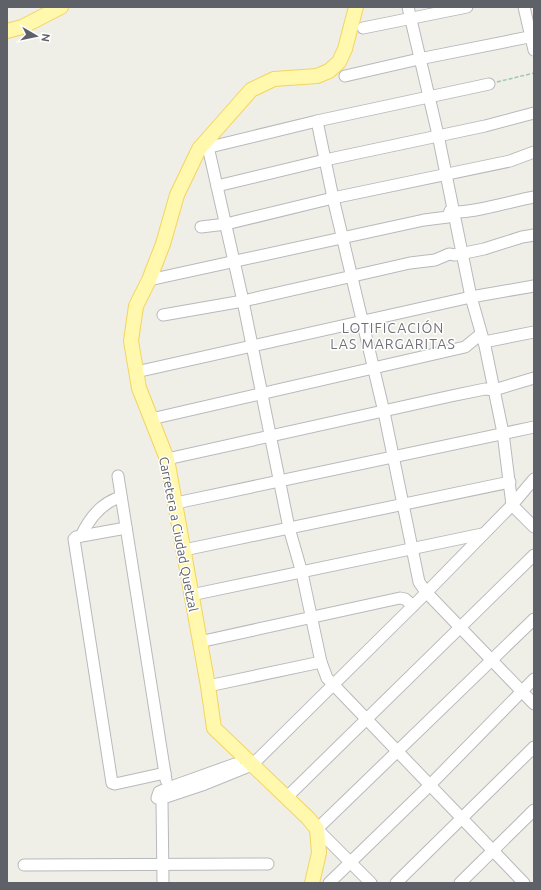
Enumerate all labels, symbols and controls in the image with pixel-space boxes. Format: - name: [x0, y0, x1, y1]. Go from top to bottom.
- north arrow: [16, 16, 56, 56]
- text: N: [39, 33, 52, 43]
- district label: LOTIFICACIÓN LAS MARGARITAS: [330, 319, 456, 352]
- street label: Carretera a Ciudad Quetzal: [156, 455, 201, 613]

